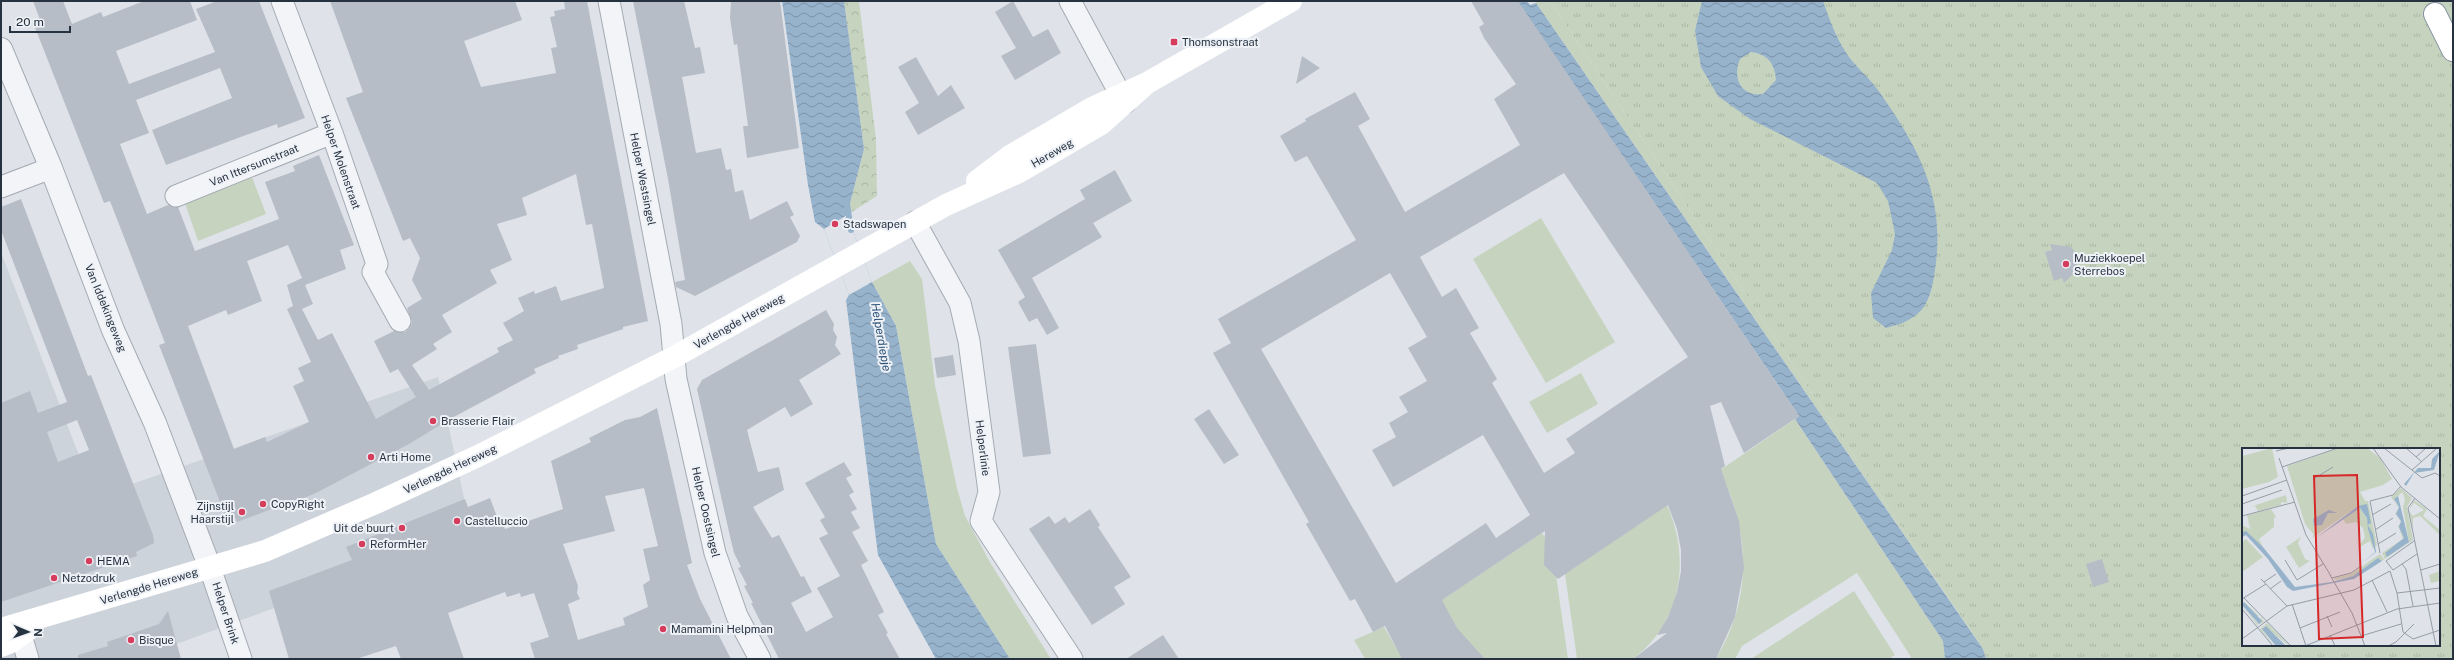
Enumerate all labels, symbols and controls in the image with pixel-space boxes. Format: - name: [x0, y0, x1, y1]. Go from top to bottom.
- scale bar: [10, 8, 70, 34]
- text: 20 m: [16, 15, 44, 29]
- place label: Thomsonstraat: [1182, 36, 1259, 48]
- marker: Thomsonstraat: [1169, 37, 1179, 47]
- street label: Helper Molenstraat: [319, 113, 363, 211]
- street label: Helper Westsingel: [628, 132, 658, 226]
- street label: Hereweg: [1029, 136, 1075, 170]
- street label: Van Ittersumstraat: [208, 142, 300, 188]
- place label: Stadswapen: [843, 218, 906, 230]
- marker: Stadswapen: [830, 219, 840, 229]
- place label: Muziekkoepel Sterrebos: [2074, 252, 2145, 277]
- marker: Muziekkoepel Sterrebos: [2061, 259, 2071, 269]
- street label: Van Iddekingeweg: [83, 262, 129, 354]
- street label: Verlengde Hereweg: [692, 291, 786, 351]
- water label: Helperdiepje: [868, 301, 894, 373]
- place label: Brasserie Flair: [441, 415, 515, 427]
- marker: Brasserie Flair: [428, 416, 438, 426]
- street label: Helperlinie: [974, 419, 992, 477]
- street label: Verlengde Hereweg: [401, 442, 499, 496]
- inset map: [2242, 448, 2440, 646]
- place label: Arti Home: [379, 451, 431, 463]
- marker: Arti Home: [366, 452, 376, 462]
- street label: Helper Oostsingel: [690, 466, 722, 558]
- place label: CopyRight: [271, 498, 324, 510]
- marker: CopyRight: [258, 499, 268, 509]
- place label: Zijnstijl Haarstijl: [190, 500, 234, 525]
- marker: Zijnstijl Haarstijl: [237, 507, 247, 517]
- place label: Castelluccio: [465, 515, 528, 527]
- marker: Castelluccio: [452, 516, 462, 526]
- place label: Uit de buurt: [334, 522, 394, 534]
- marker: Uit de buurt: [397, 523, 407, 533]
- place label: ReformHer: [370, 538, 426, 550]
- marker: ReformHer: [357, 539, 367, 549]
- place label: HEMA: [97, 555, 130, 567]
- marker: HEMA: [84, 556, 94, 566]
- street label: Verlengde Hereweg: [99, 565, 199, 607]
- place label: Netzodruk: [62, 572, 116, 584]
- marker: Netzodruk: [49, 573, 59, 583]
- street label: Helper Brink: [210, 580, 242, 646]
- north arrow: [8, 612, 48, 652]
- place label: Mamamini Helpman: [671, 623, 773, 635]
- marker: Mamamini Helpman: [658, 624, 668, 634]
- text: N: [32, 628, 44, 637]
- place label: Bisque: [139, 634, 174, 646]
- marker: Bisque: [126, 635, 136, 645]

